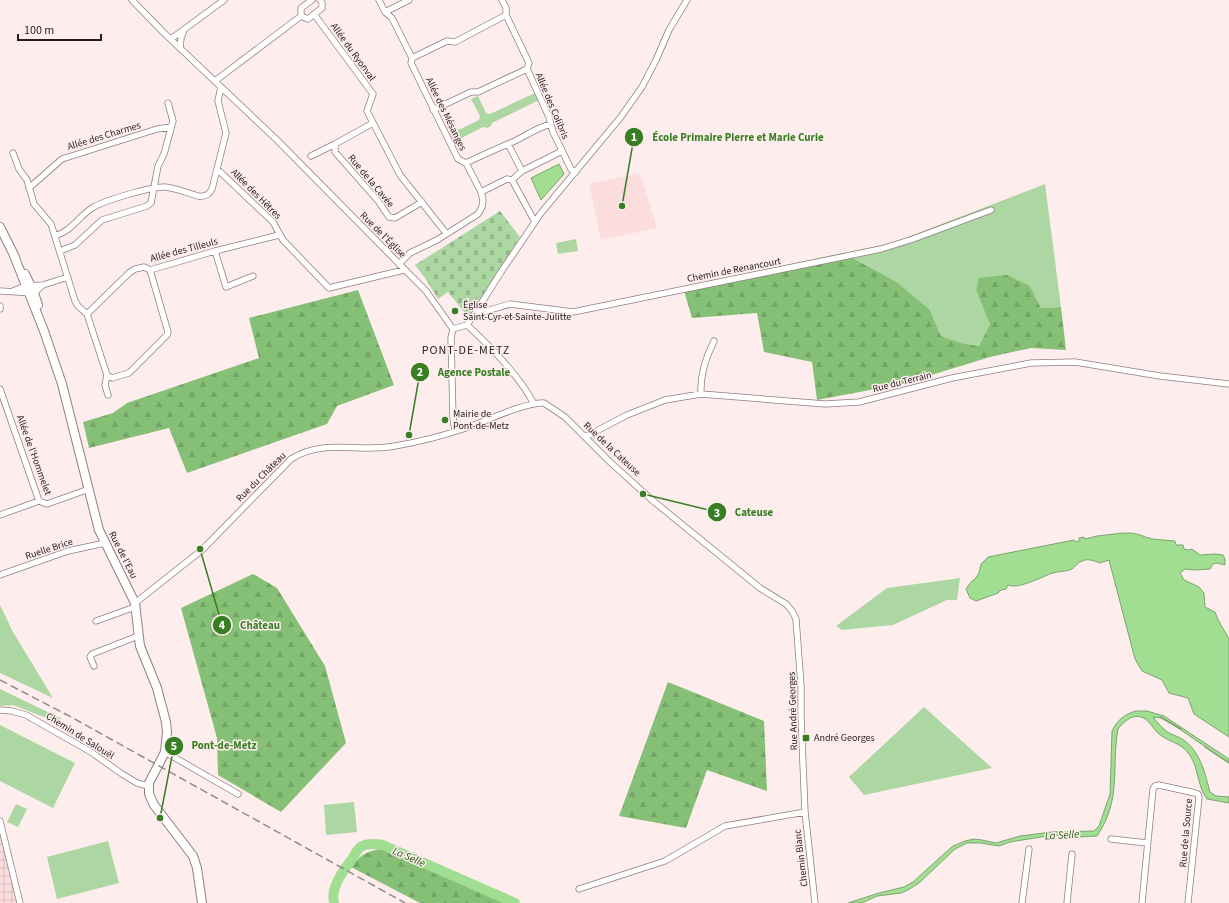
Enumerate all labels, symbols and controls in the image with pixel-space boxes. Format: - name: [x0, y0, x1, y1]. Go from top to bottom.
- scale bar: [18, 16, 101, 42]
- street label: Allée du Ryonval: [327, 20, 379, 84]
- text: 100 m: [24, 22, 54, 39]
- street label: Allée des Colibris: [532, 71, 572, 141]
- street label: Allée des Mésanges: [422, 75, 470, 153]
- street label: Allée des Charmes: [65, 118, 143, 154]
- callout: École Primaire Pierre et Marie Curie: [624, 125, 831, 148]
- text: 1: [631, 129, 637, 146]
- text: École Primaire Pierre et Marie Curie: [652, 130, 824, 145]
- street label: Rue de la Cavée: [345, 151, 397, 211]
- street label: Allée des Hêtres: [228, 166, 284, 222]
- street label: Rue de l'Église: [357, 209, 409, 261]
- street label: Allée des Tilleuls: [149, 234, 219, 266]
- street label: Chemin de Renancourt: [686, 254, 783, 286]
- place label: Église Saint-Cyr-et-Sainte-Julitte: [463, 298, 571, 324]
- marker: Église Saint-Cyr-et-Sainte-Julitte: [450, 306, 460, 316]
- district label: PONT-DE-METZ: [422, 342, 510, 359]
- callout: Agence Postale: [410, 361, 518, 384]
- text: 2: [417, 364, 423, 381]
- text: Agence Postale: [437, 365, 510, 380]
- street label: Rue du Terrain: [871, 368, 933, 396]
- place label: Mairie de Pont-de-Metz: [453, 407, 509, 433]
- street label: Allée de l'Hommelet: [13, 413, 55, 498]
- marker: Mairie de Pont-de-Metz: [440, 415, 450, 425]
- street label: Rue de la Cateuse: [580, 419, 644, 479]
- street label: Rue du Château: [233, 449, 289, 505]
- callout: Cateuse: [707, 501, 782, 524]
- text: 3: [714, 505, 720, 522]
- text: Cateuse: [735, 505, 774, 520]
- street label: Rue de l'Eau: [105, 529, 141, 581]
- street label: Ruelle Brice: [23, 535, 75, 563]
- callout: Château: [212, 613, 288, 636]
- text: 4: [219, 617, 226, 634]
- text: Château: [240, 618, 280, 633]
- street label: Rue André Georges: [785, 671, 801, 751]
- street label: Chemin de Salouël: [43, 709, 117, 763]
- place label: André Georges: [814, 731, 875, 745]
- marker: André Georges: [801, 733, 811, 743]
- callout: Pont-de-Metz: [164, 734, 265, 757]
- text: 5: [171, 738, 177, 755]
- text: Pont-de-Metz: [191, 738, 257, 753]
- street label: Rue de la Source: [1176, 798, 1196, 868]
- water label: La Selle: [1044, 827, 1080, 843]
- street label: Chemin Blanc: [790, 828, 811, 888]
- water label: La Selle: [390, 843, 428, 871]

